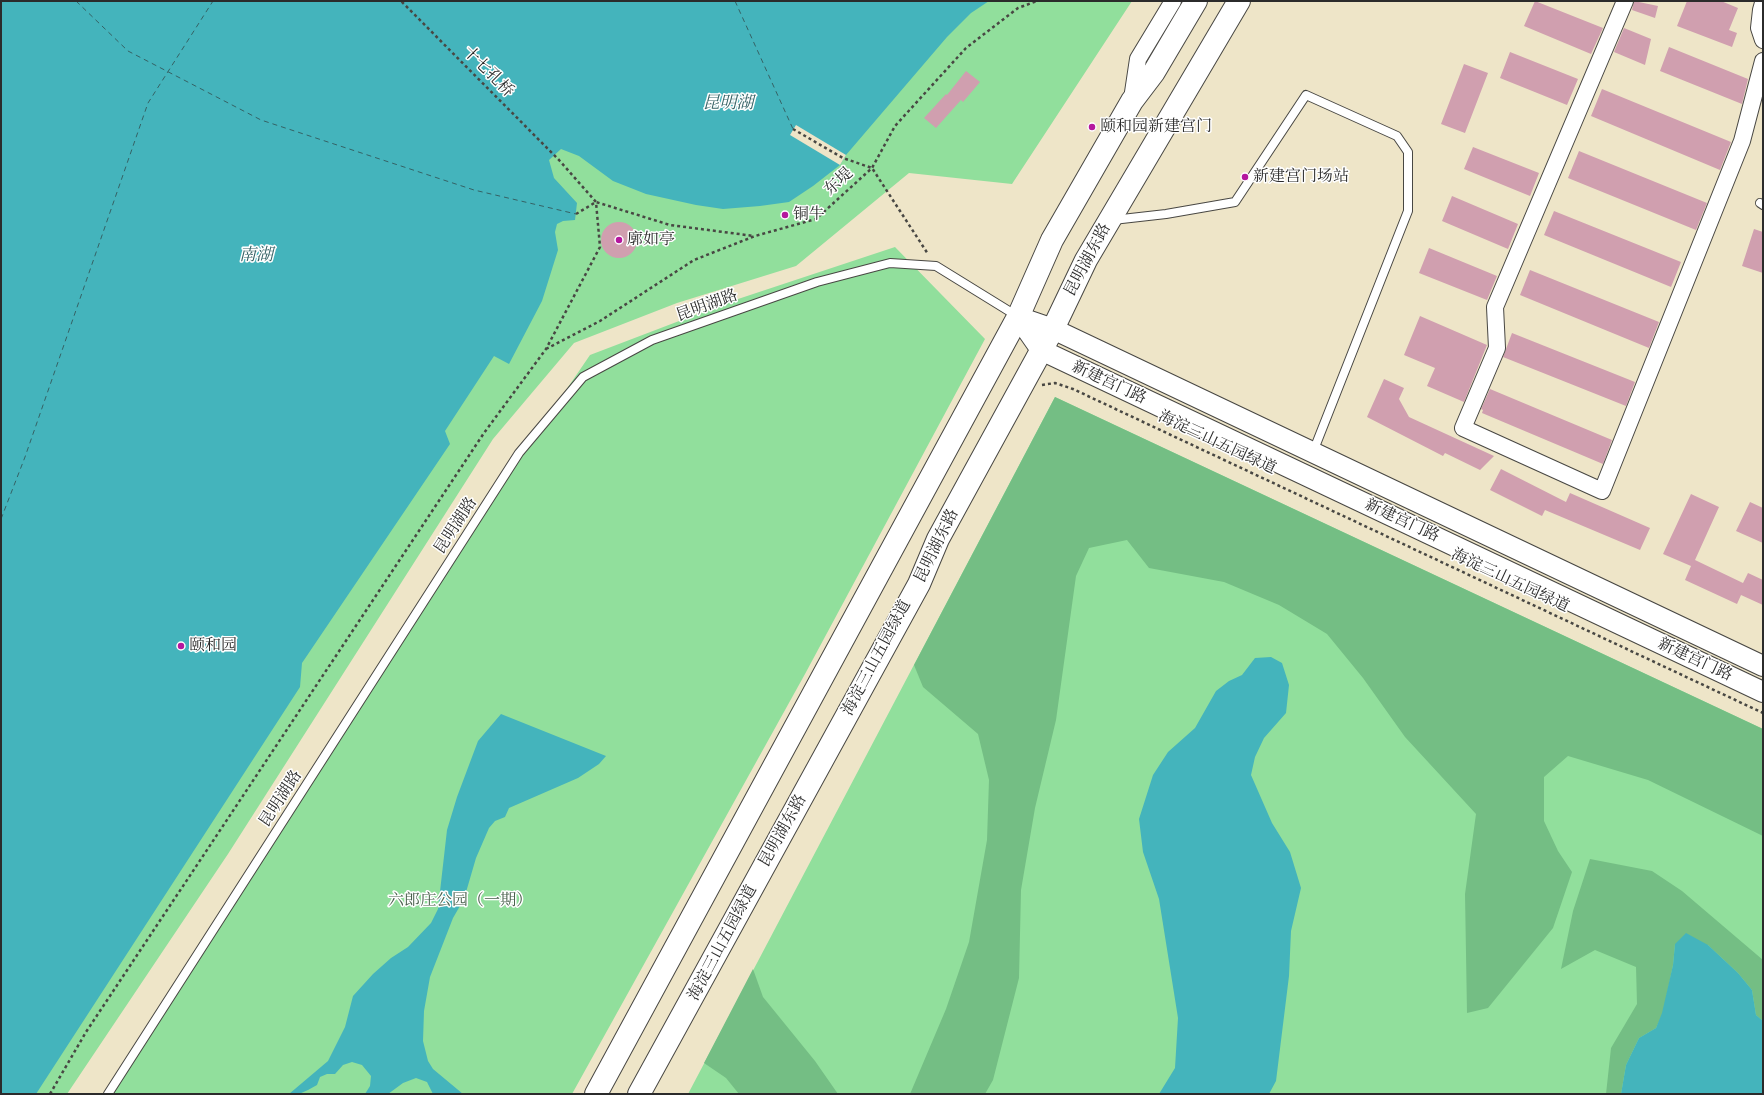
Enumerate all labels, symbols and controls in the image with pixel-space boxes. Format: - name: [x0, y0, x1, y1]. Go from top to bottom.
- street label: 十七孔桥: [459, 43, 517, 101]
- water label: 昆明湖: [703, 94, 753, 114]
- place label: 颐和园新建宫门: [1100, 117, 1212, 137]
- marker: 颐和园新建宫门: [1087, 122, 1097, 132]
- street label: 东堤: [821, 164, 857, 200]
- place label: 新建宫门场站: [1253, 167, 1349, 187]
- marker: 新建宫门场站: [1240, 172, 1250, 182]
- place label: 铜牛: [793, 205, 825, 225]
- marker: 铜牛: [780, 210, 790, 220]
- street label: 昆明湖东路: [1061, 220, 1115, 300]
- place label: 廓如亭: [627, 230, 675, 250]
- marker: 廓如亭: [614, 235, 624, 245]
- water label: 南湖: [239, 246, 273, 266]
- street label: 昆明湖路: [674, 286, 740, 326]
- street label: 新建宫门路: [1069, 357, 1149, 409]
- street label: 海淀三山五园绿道: [1155, 407, 1279, 479]
- street label: 昆明湖路: [431, 494, 481, 558]
- street label: 新建宫门路: [1362, 495, 1442, 547]
- street label: 昆明湖东路: [911, 506, 963, 586]
- street label: 海淀三山五园绿道: [1448, 545, 1572, 617]
- street label: 海淀三山五园绿道: [838, 597, 916, 719]
- street label: 新建宫门路: [1655, 634, 1735, 686]
- place label: 颐和园: [189, 636, 237, 656]
- marker: 颐和园: [176, 641, 186, 651]
- street label: 昆明湖路: [256, 767, 306, 831]
- street label: 昆明湖东路: [755, 791, 811, 871]
- street label: 海淀三山五园绿道: [684, 882, 762, 1004]
- park label: 六郎庄公园（一期）: [388, 891, 532, 911]

